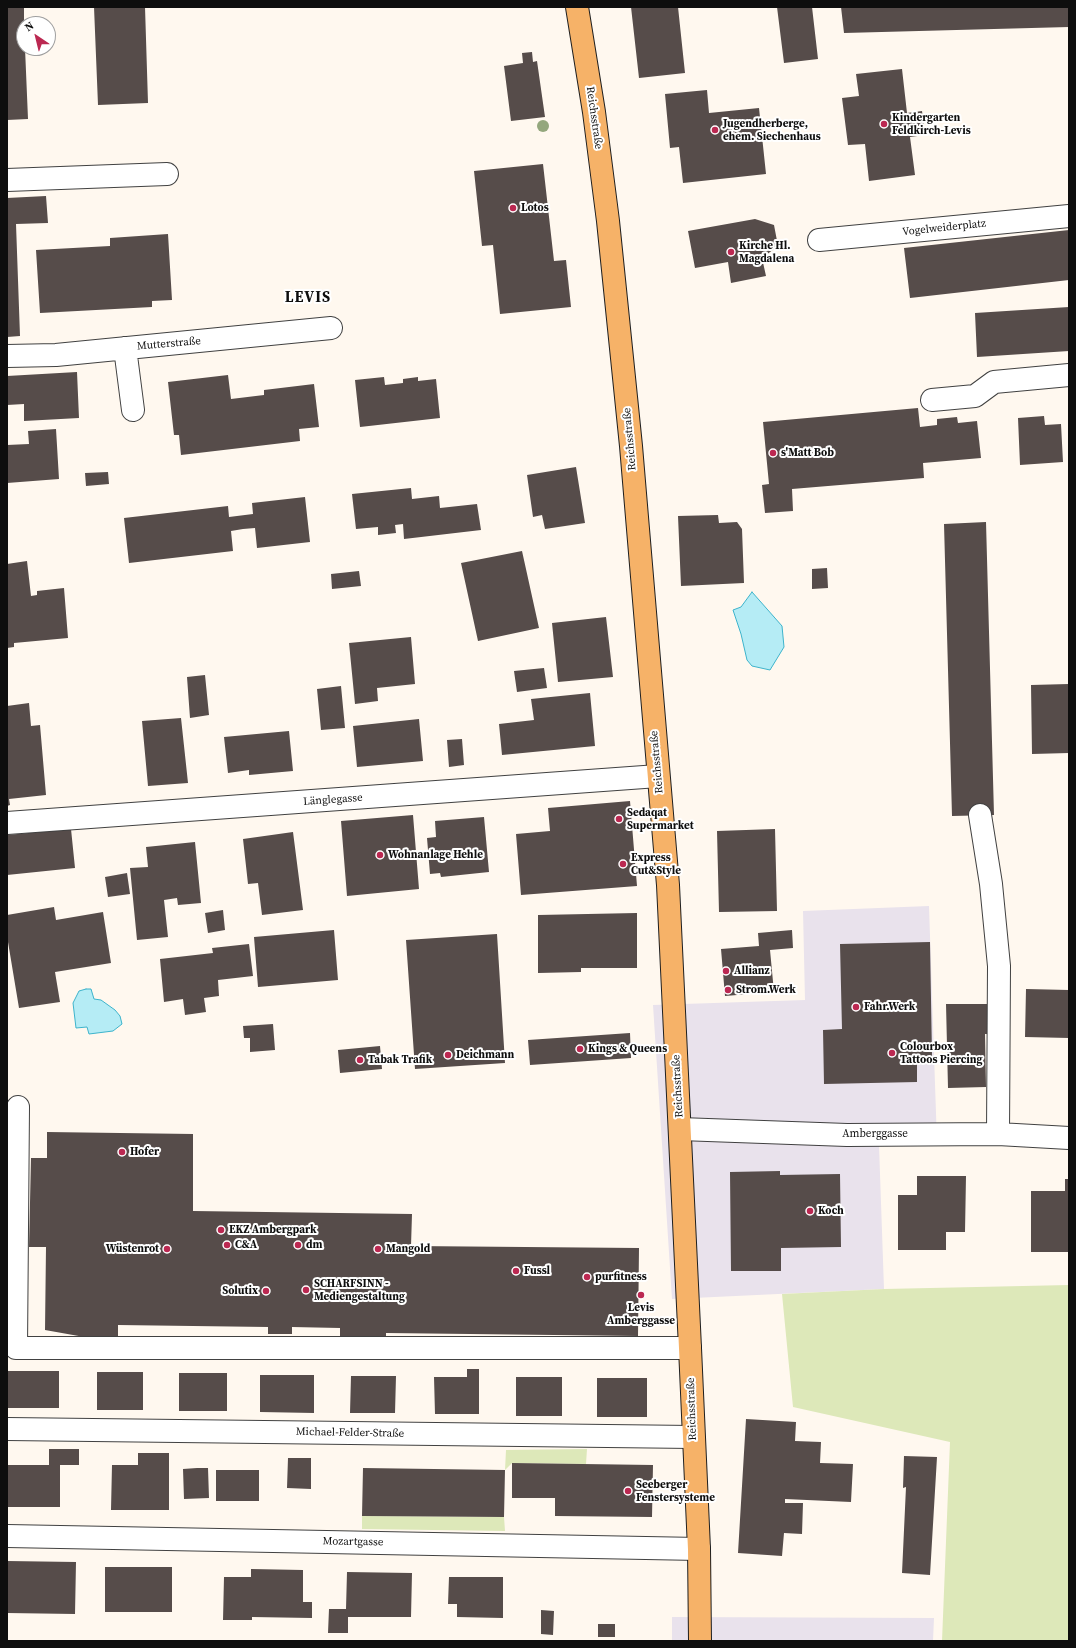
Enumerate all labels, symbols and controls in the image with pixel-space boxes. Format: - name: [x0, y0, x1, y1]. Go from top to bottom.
- north arrow: [16, 16, 56, 56]
- text: N: [22, 18, 37, 35]
- street label: Reichsstraße: [583, 86, 605, 150]
- place label: Kindergarten Feldkirch-Levis: [892, 111, 971, 137]
- place label: Jugendherberge, ehem. Siechenhaus: [723, 117, 821, 143]
- marker: Kindergarten Feldkirch-Levis: [879, 119, 889, 129]
- marker: Jugendherberge, ehem. Siechenhaus: [710, 125, 720, 135]
- place label: Lotos: [521, 201, 549, 215]
- marker: Lotos: [508, 203, 518, 213]
- street label: Vogelweiderplatz: [901, 217, 987, 239]
- place label: Kirche Hl. Magdalena: [739, 239, 794, 265]
- marker: Kirche Hl. Magdalena: [726, 247, 736, 257]
- district label: LEVIS: [285, 289, 331, 307]
- street label: Mutterstraße: [136, 335, 202, 353]
- street label: Reichsstraße: [621, 407, 639, 471]
- place label: s'Matt Bob: [781, 446, 834, 460]
- marker: s'Matt Bob: [768, 448, 778, 458]
- street label: Reichsstraße: [648, 730, 666, 794]
- street label: Länglegasse: [303, 791, 363, 809]
- place label: Sedaqat Supermarket: [627, 806, 694, 832]
- marker: Sedaqat Supermarket: [614, 814, 624, 824]
- place label: Wohnanlage Hehle: [388, 848, 483, 862]
- marker: Wohnanlage Hehle: [375, 850, 385, 860]
- place label: Express Cut&Style: [631, 851, 681, 877]
- marker: Express Cut&Style: [618, 859, 628, 869]
- place label: Allianz: [734, 964, 770, 978]
- marker: Allianz: [721, 966, 731, 976]
- place label: Strom.Werk: [736, 983, 796, 997]
- marker: Strom.Werk: [723, 985, 733, 995]
- place label: Fahr.Werk: [864, 1000, 915, 1014]
- marker: Fahr.Werk: [851, 1002, 861, 1012]
- place label: Colourbox Tattoos Piercing: [900, 1040, 983, 1066]
- place label: Kings & Queens: [588, 1042, 667, 1056]
- marker: Kings & Queens: [575, 1044, 585, 1054]
- place label: Deichmann: [456, 1048, 514, 1062]
- marker: Colourbox Tattoos Piercing: [887, 1048, 897, 1058]
- marker: Deichmann: [443, 1050, 453, 1060]
- place label: Tabak Trafik: [368, 1053, 432, 1067]
- street label: Reichsstraße: [670, 1054, 686, 1118]
- marker: Tabak Trafik: [355, 1055, 365, 1065]
- street label: Amberggasse: [842, 1127, 908, 1141]
- place label: Hofer: [130, 1145, 159, 1159]
- marker: Hofer: [117, 1147, 127, 1157]
- place label: Koch: [818, 1204, 844, 1218]
- marker: Koch: [805, 1206, 815, 1216]
- place label: EKZ Ambergpark: [229, 1223, 316, 1237]
- marker: EKZ Ambergpark: [216, 1225, 226, 1235]
- place label: C&A: [235, 1238, 257, 1252]
- place label: dm: [306, 1238, 323, 1252]
- marker: C&A: [222, 1240, 232, 1250]
- marker: dm: [293, 1240, 303, 1250]
- place label: Wüstenrot: [106, 1242, 159, 1256]
- place label: Mangold: [386, 1242, 430, 1256]
- marker: Wüstenrot: [162, 1244, 172, 1254]
- marker: Mangold: [373, 1244, 383, 1254]
- place label: Fussl: [524, 1264, 550, 1278]
- marker: Fussl: [511, 1266, 521, 1276]
- place label: purfitness: [595, 1270, 647, 1284]
- marker: purfitness: [582, 1272, 592, 1282]
- place label: SCHARFSINN - Mediengestaltung: [314, 1277, 405, 1303]
- place label: Solutix: [222, 1284, 258, 1298]
- marker: SCHARFSINN - Mediengestaltung: [301, 1285, 311, 1295]
- marker: Solutix: [261, 1286, 271, 1296]
- marker: Levis Amberggasse: [636, 1290, 646, 1300]
- place label: Levis Amberggasse: [607, 1301, 675, 1327]
- street label: Reichsstraße: [684, 1377, 700, 1441]
- street label: Michael-Felder-Straße: [296, 1425, 404, 1441]
- place label: Seeberger Fenstersysteme: [636, 1478, 715, 1504]
- marker: Seeberger Fenstersysteme: [623, 1486, 633, 1496]
- street label: Mozartgasse: [322, 1535, 384, 1549]

